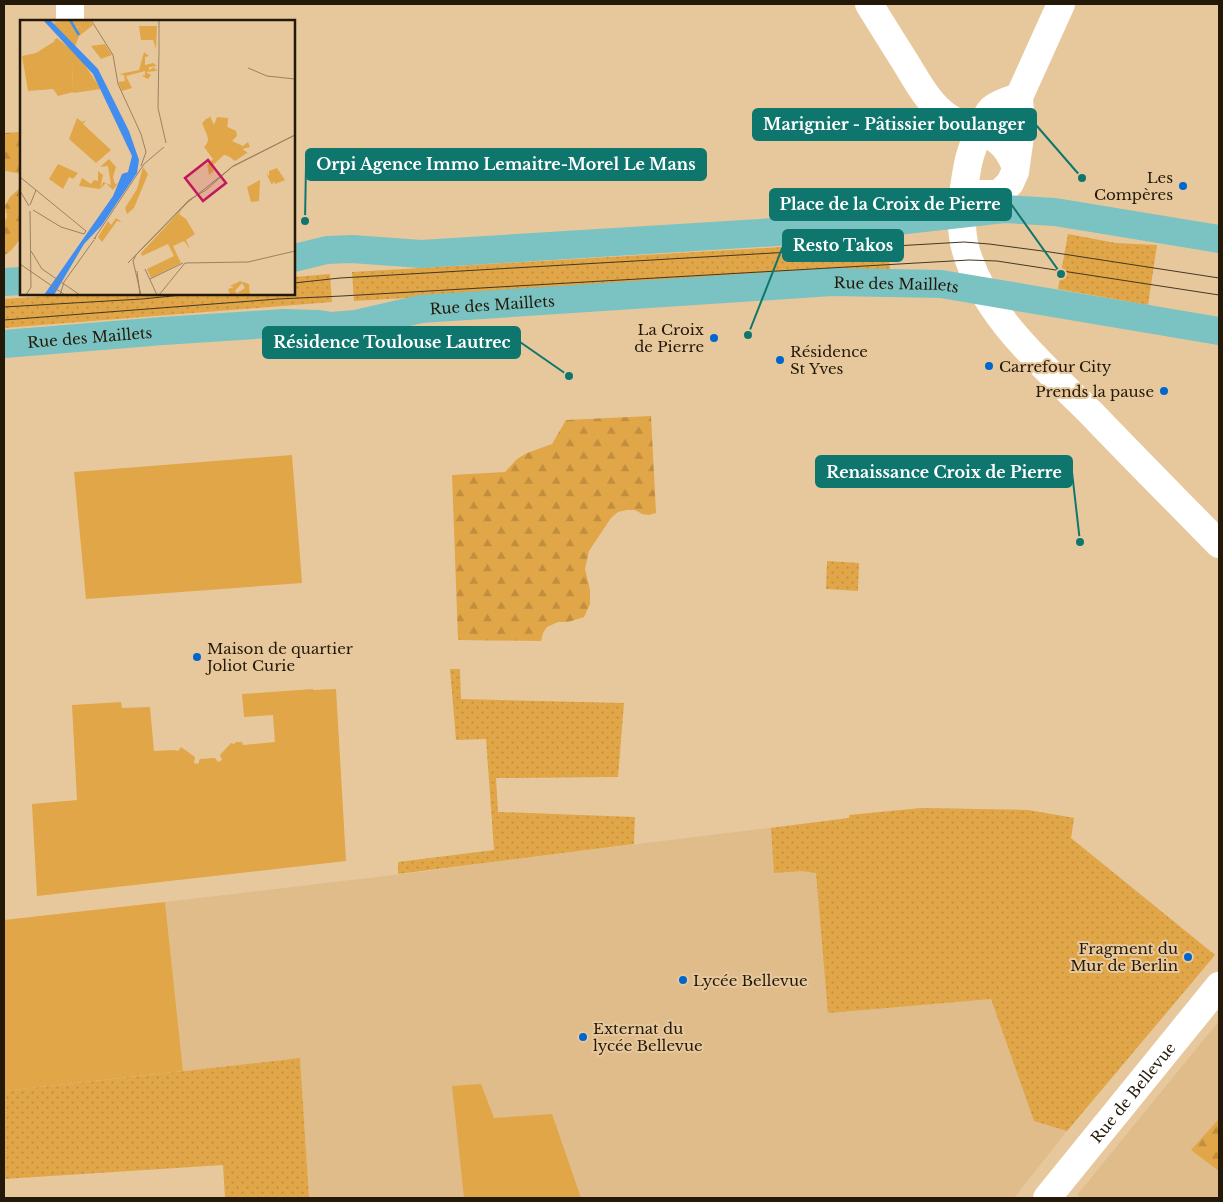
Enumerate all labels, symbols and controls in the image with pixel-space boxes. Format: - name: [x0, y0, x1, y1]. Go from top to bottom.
- inset map: [20, 20, 295, 295]
- callout: Marignier - Pâtissier boulanger: [753, 109, 1036, 140]
- text: Marignier - Pâtissier boulanger: [763, 114, 1025, 134]
- callout: Orpi Agence Immo Lemaitre-Morel Le Mans: [306, 149, 706, 180]
- text: Orpi Agence Immo Lemaitre-Morel Le Mans: [316, 154, 696, 174]
- place label: Les Compères: [1094, 168, 1173, 204]
- marker: Les Compères: [1177, 180, 1189, 192]
- callout: Place de la Croix de Pierre: [770, 189, 1011, 220]
- text: Place de la Croix de Pierre: [779, 194, 1001, 214]
- callout: Resto Takos: [783, 230, 903, 261]
- text: Resto Takos: [793, 235, 893, 255]
- street label: Rue des Maillets: [833, 273, 961, 296]
- street label: Rue des Maillets: [429, 291, 555, 318]
- place label: La Croix de Pierre: [634, 320, 704, 356]
- street label: Rue des Maillets: [26, 322, 153, 352]
- callout: Résidence Toulouse Lautrec: [263, 327, 520, 358]
- text: Résidence Toulouse Lautrec: [273, 332, 511, 352]
- marker: La Croix de Pierre: [708, 332, 720, 344]
- place label: Résidence St Yves: [790, 342, 868, 378]
- marker: Résidence St Yves: [774, 354, 786, 366]
- place label: Carrefour City: [999, 357, 1112, 376]
- marker: Carrefour City: [983, 360, 995, 372]
- place label: Prends la pause: [1035, 382, 1154, 401]
- marker: Prends la pause: [1158, 385, 1170, 397]
- callout: Renaissance Croix de Pierre: [816, 456, 1072, 487]
- text: Renaissance Croix de Pierre: [826, 462, 1062, 482]
- place label: Maison de quartier Joliot Curie: [205, 639, 354, 675]
- marker: Maison de quartier Joliot Curie: [191, 651, 203, 663]
- place label: Fragment du Mur de Berlin: [1070, 939, 1178, 975]
- marker: Fragment du Mur de Berlin: [1182, 951, 1194, 963]
- place label: Lycée Bellevue: [693, 971, 808, 990]
- marker: Lycée Bellevue: [677, 974, 689, 986]
- place label: Externat du lycée Bellevue: [593, 1019, 703, 1055]
- marker: Externat du lycée Bellevue: [577, 1031, 589, 1043]
- street label: Rue de Bellevue: [1086, 1038, 1179, 1147]

